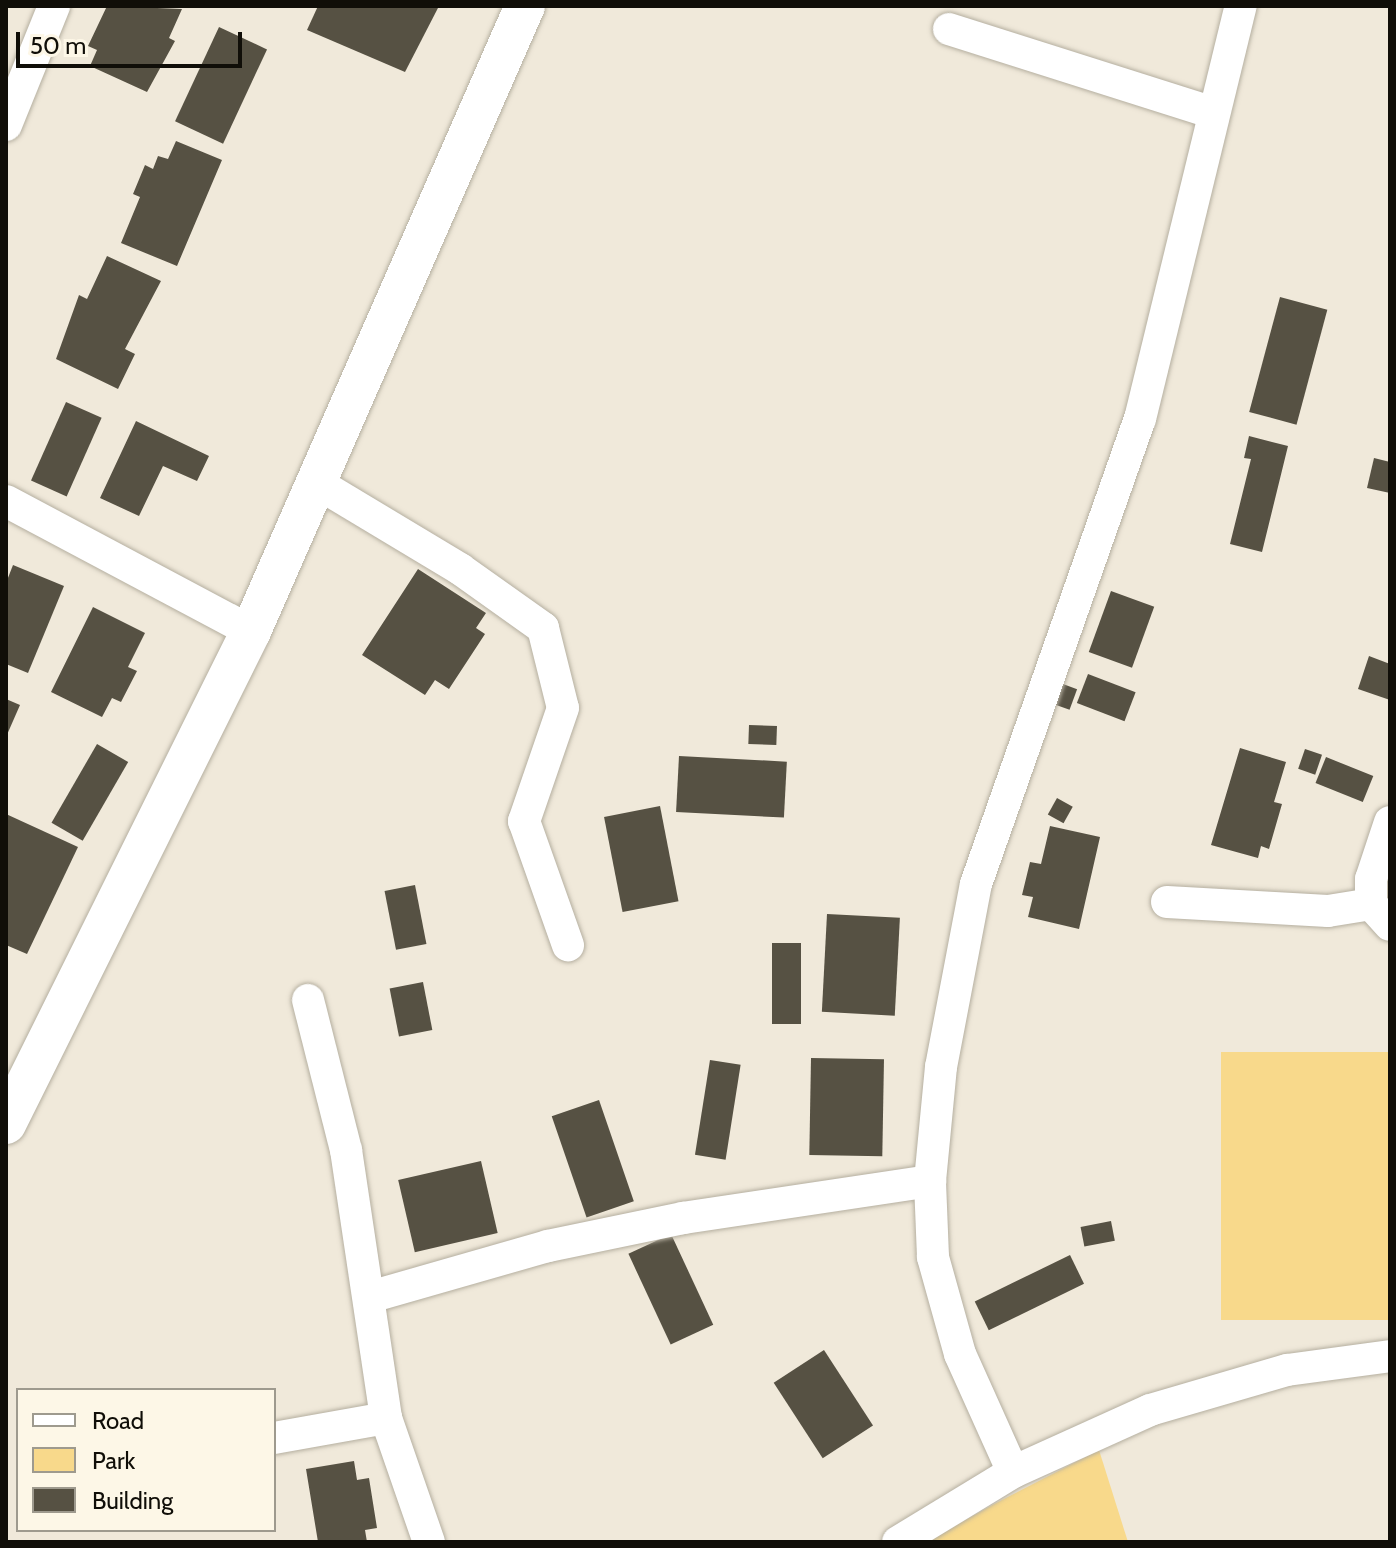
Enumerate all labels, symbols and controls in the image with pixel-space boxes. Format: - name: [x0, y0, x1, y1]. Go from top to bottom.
- scale bar: [20, 16, 246, 66]
- text: 50 m: [30, 31, 86, 60]
- legend: [16, 1388, 276, 1532]
- text: Road: [92, 1406, 144, 1435]
- text: Park: [92, 1446, 135, 1475]
- text: Building: [92, 1486, 173, 1515]

